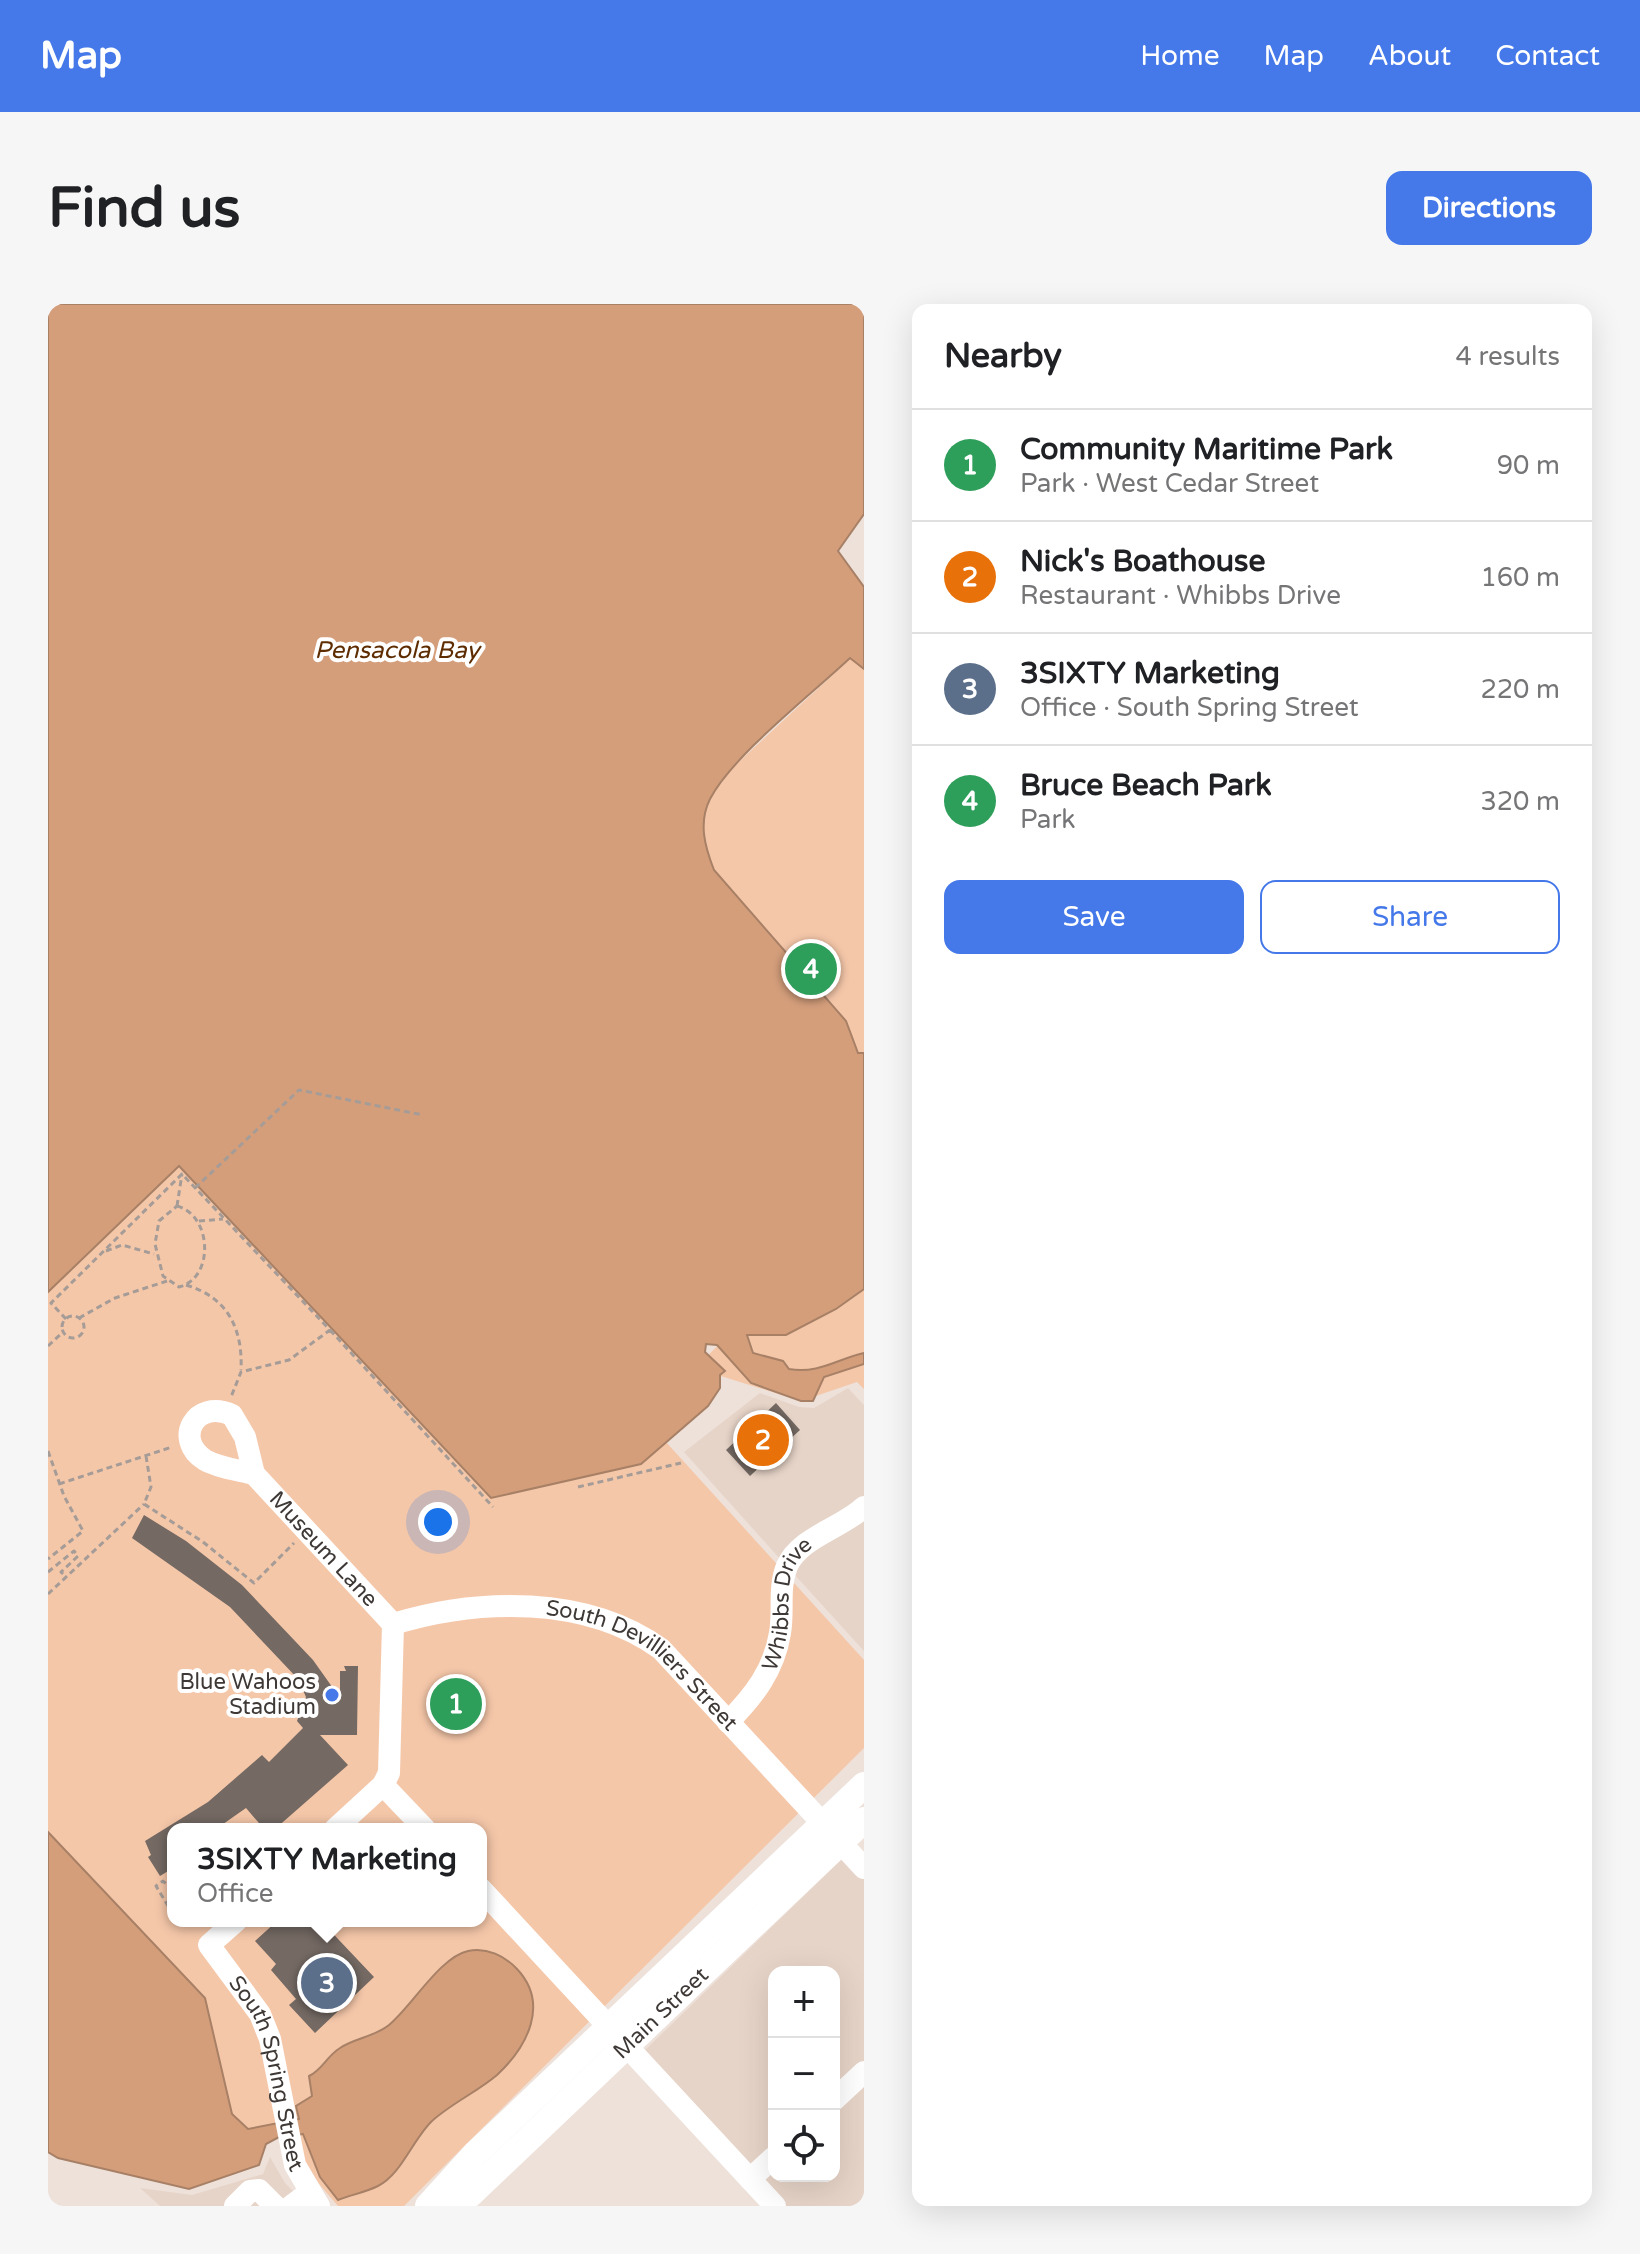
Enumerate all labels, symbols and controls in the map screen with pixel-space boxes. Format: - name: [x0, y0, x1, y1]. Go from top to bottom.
- text: Map: [40, 33, 122, 79]
- text: Home: [1140, 39, 1220, 73]
- text: Map: [1264, 39, 1324, 73]
- text: About: [1368, 39, 1451, 73]
- text: Contact: [1495, 39, 1600, 73]
- button: Directions: [1386, 171, 1592, 245]
- text: Find us: [48, 175, 240, 242]
- text: Nearby: [944, 336, 1062, 377]
- text: 4 results: [1455, 341, 1560, 372]
- text: Community Maritime Park: [1020, 431, 1393, 468]
- text: 1: [962, 450, 978, 481]
- text: 90 m: [1497, 450, 1560, 481]
- text: Park · West Cedar Street: [1020, 468, 1319, 499]
- text: Nick's Boathouse: [1020, 543, 1265, 580]
- text: 2: [962, 562, 978, 593]
- text: 160 m: [1480, 562, 1560, 593]
- text: Restaurant · Whibbs Drive: [1020, 580, 1341, 611]
- water label: Pensacola Bay: [315, 636, 482, 665]
- text: 3SIXTY Marketing: [1020, 655, 1280, 692]
- text: 3: [962, 674, 978, 705]
- text: 220 m: [1480, 674, 1560, 705]
- text: Office · South Spring Street: [1020, 692, 1359, 723]
- text: Bruce Beach Park: [1020, 767, 1272, 804]
- text: 4: [962, 786, 978, 817]
- text: 320 m: [1480, 786, 1560, 817]
- text: Park: [1020, 804, 1076, 835]
- button: Save: [944, 880, 1244, 954]
- button: Share: [1260, 880, 1560, 954]
- pin: 4: [785, 939, 837, 999]
- pin: 2: [737, 1410, 789, 1470]
- street label: Museum Lane: [264, 1486, 383, 1612]
- your location: [418, 1502, 458, 1542]
- street label: Whibbs Drive: [757, 1531, 817, 1675]
- street label: South Devilliers Street: [544, 1595, 743, 1736]
- place label: Blue Wahoos Stadium: [179, 1669, 316, 1720]
- pin: 1: [430, 1674, 482, 1734]
- marker: Blue Wahoos Stadium: [323, 1686, 341, 1704]
- popup: [167, 1823, 487, 1927]
- text: 3SIXTY Marketing: [197, 1841, 457, 1878]
- text: Office: [197, 1878, 273, 1909]
- pin: 3: [301, 1953, 353, 2013]
- street label: Main Street: [608, 1962, 714, 2064]
- map controls: [768, 1966, 840, 2182]
- button: +: [768, 1966, 840, 2038]
- street label: South Spring Street: [223, 1971, 309, 2176]
- button: −: [768, 2038, 840, 2110]
- button: locate: [768, 2110, 840, 2182]

